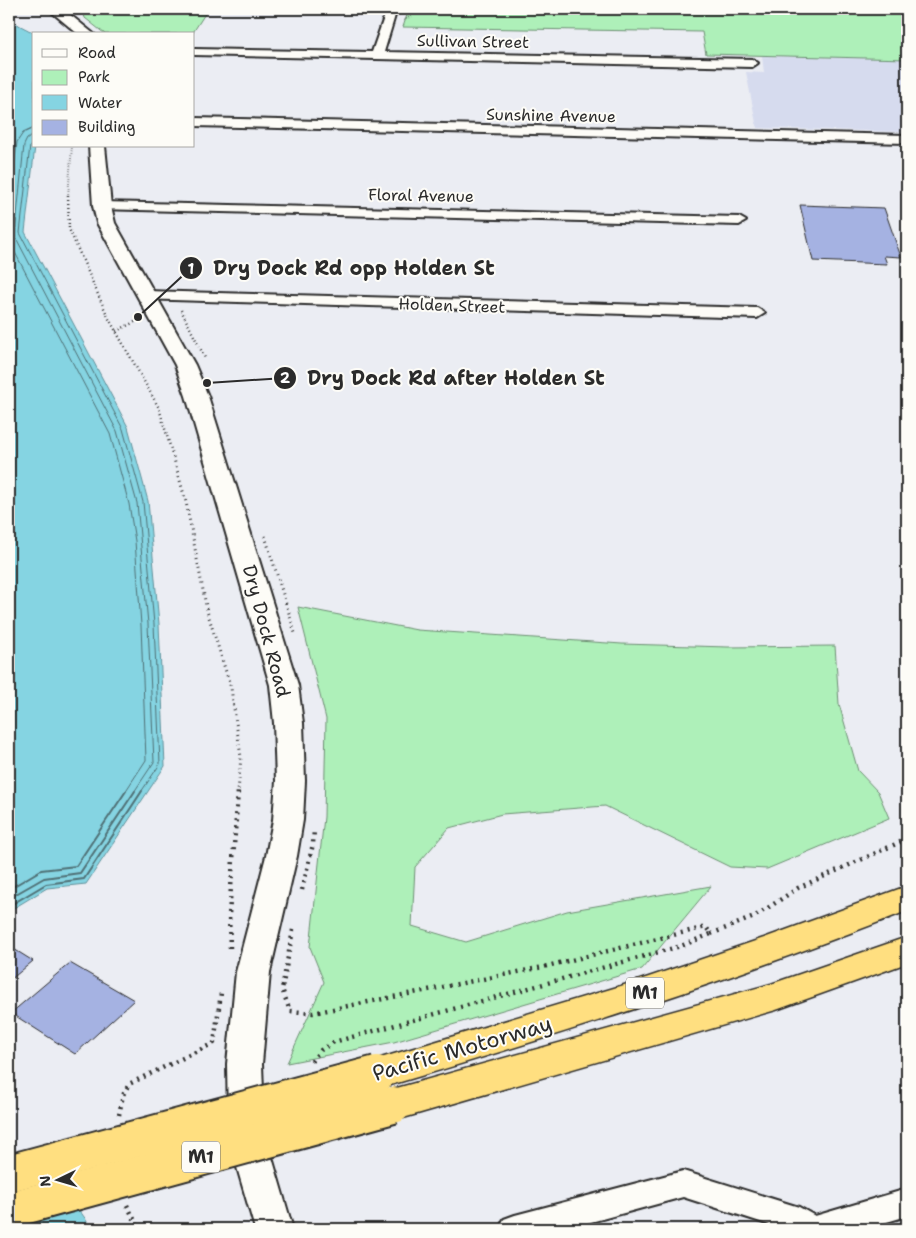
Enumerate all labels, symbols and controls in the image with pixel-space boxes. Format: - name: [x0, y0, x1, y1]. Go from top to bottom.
- street label: Sullivan Street: [417, 30, 529, 53]
- legend: [32, 32, 195, 148]
- text: Road: [78, 43, 116, 63]
- text: Park: [78, 67, 110, 87]
- text: Water: [78, 93, 122, 113]
- street label: Sunshine Avenue: [486, 104, 616, 127]
- text: Building: [78, 117, 135, 137]
- street label: Floral Avenue: [368, 184, 474, 207]
- callout: Dry Dock Rd opp Holden St: [178, 251, 505, 286]
- text: Dry Dock Rd opp Holden St: [213, 255, 495, 281]
- text: 1: [188, 259, 195, 279]
- street label: Holden Street: [398, 293, 506, 318]
- callout: Dry Dock Rd after Holden St: [272, 360, 615, 395]
- text: Dry Dock Rd after Holden St: [307, 365, 605, 391]
- text: 2: [280, 368, 291, 388]
- street label: Dry Dock Road: [237, 562, 296, 700]
- road number: M1: [626, 978, 664, 1008]
- street label: Pacific Motorway: [369, 1009, 555, 1088]
- road number: M1: [182, 1142, 220, 1172]
- north arrow: [32, 1156, 82, 1206]
- text: N: [36, 1175, 54, 1187]

